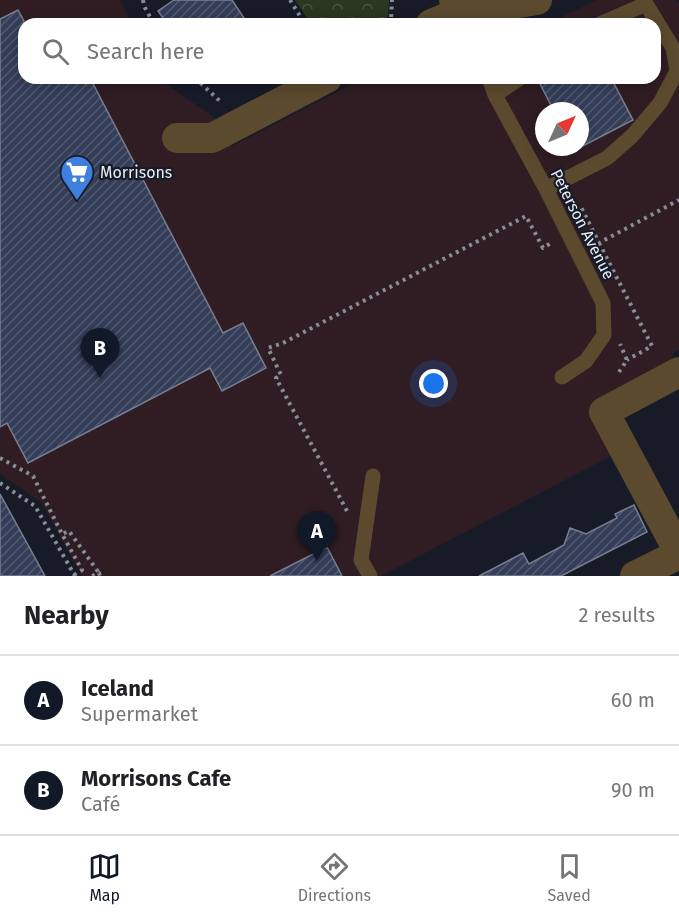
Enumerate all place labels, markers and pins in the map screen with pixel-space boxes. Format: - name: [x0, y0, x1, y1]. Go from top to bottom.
- supermarket icon: Morrisons: [59, 154, 95, 201]
- place label: Morrisons: [100, 163, 172, 182]
- pin: B: [80, 328, 120, 378]
- pin: A: [298, 512, 336, 561]

